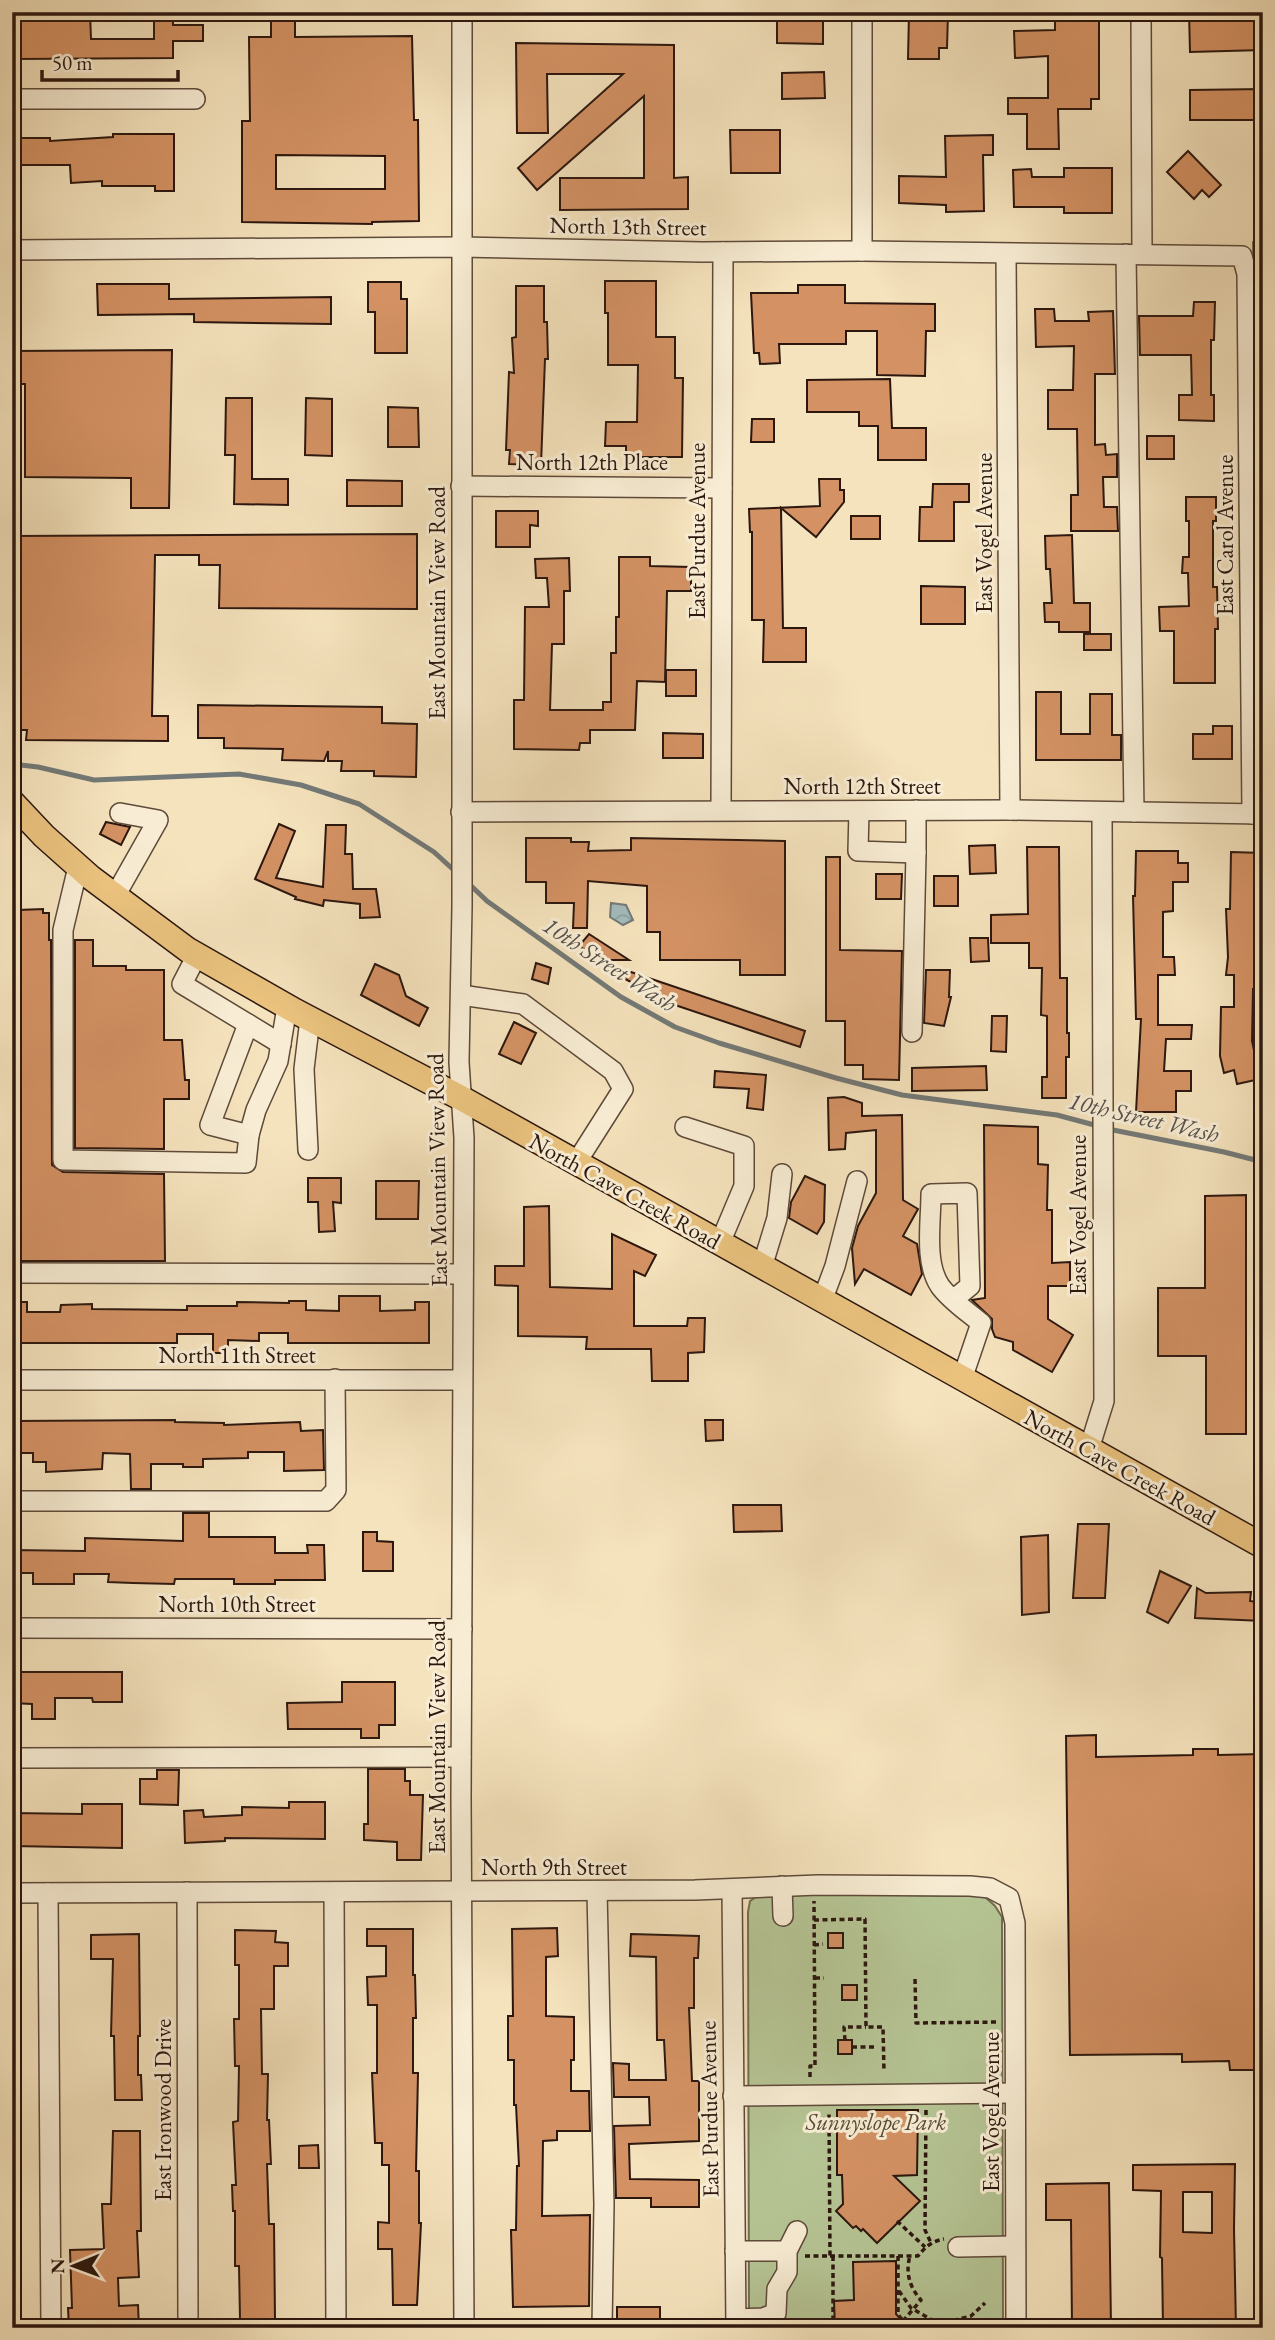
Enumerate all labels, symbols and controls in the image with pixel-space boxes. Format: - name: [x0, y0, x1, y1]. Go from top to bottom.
- scale bar: [42, 38, 178, 82]
- text: 50 m: [52, 49, 93, 76]
- street label: North 13th Street: [549, 210, 708, 242]
- street label: East Purdue Avenue: [682, 443, 712, 619]
- street label: North 12th Place: [516, 447, 668, 477]
- street label: East Vogel Avenue: [969, 453, 999, 613]
- street label: East Carol Avenue: [1210, 454, 1240, 616]
- street label: East Mountain View Road: [422, 486, 452, 720]
- street label: North 12th Street: [783, 771, 941, 801]
- water label: 10th Street Wash: [537, 909, 683, 1019]
- street label: East Mountain View Road: [420, 1053, 454, 1287]
- water label: 10th Street Wash: [1066, 1085, 1223, 1149]
- street label: North Cave Creek Road: [524, 1126, 726, 1256]
- street label: East Vogel Avenue: [1063, 1135, 1093, 1295]
- street label: North 11th Street: [158, 1340, 316, 1370]
- street label: North Cave Creek Road: [1019, 1402, 1221, 1532]
- street label: North 10th Street: [158, 1589, 316, 1619]
- street label: East Mountain View Road: [422, 1620, 452, 1854]
- street label: North 9th Street: [481, 1852, 628, 1882]
- street label: East Ironwood Drive: [148, 2019, 178, 2201]
- street label: East Purdue Avenue: [692, 2020, 726, 2198]
- street label: East Vogel Avenue: [976, 2032, 1006, 2192]
- park label: Sunnyslope Park: [805, 2107, 947, 2137]
- north arrow: [38, 2232, 108, 2302]
- text: N: [45, 2258, 70, 2274]

